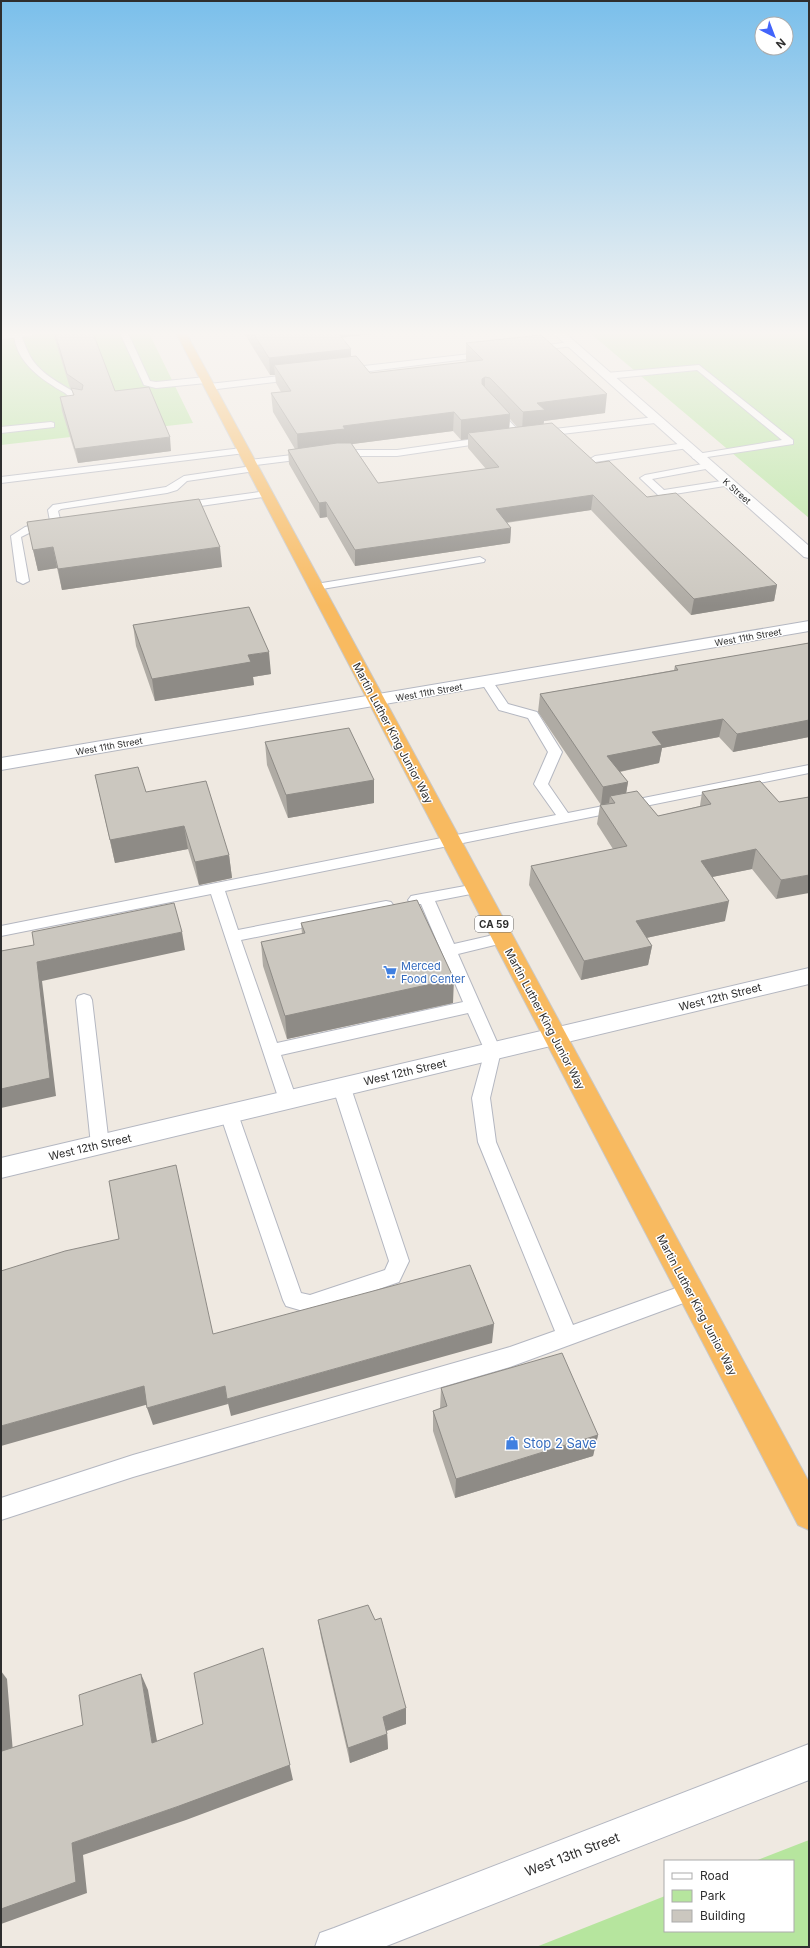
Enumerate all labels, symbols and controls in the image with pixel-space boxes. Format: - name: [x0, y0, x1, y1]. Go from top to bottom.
- north arrow: [754, 16, 794, 56]
- text: N: [773, 35, 788, 51]
- street label: K Street: [721, 476, 753, 506]
- street label: West 11th Street: [714, 626, 782, 648]
- street label: Martin Luther King Junior Way: [350, 660, 436, 806]
- street label: West 11th Street: [395, 681, 463, 703]
- street label: West 11th Street: [75, 735, 143, 757]
- road number: CA 59: [475, 916, 513, 932]
- street label: Martin Luther King Junior Way: [502, 946, 588, 1092]
- place label: Merced Food Center: [401, 959, 465, 986]
- supermarket icon: Merced Food Center: [382, 964, 398, 980]
- street label: West 12th Street: [677, 980, 763, 1014]
- street label: West 12th Street: [362, 1056, 448, 1088]
- street label: West 12th Street: [47, 1131, 133, 1163]
- street label: Martin Luther King Junior Way: [654, 1232, 740, 1378]
- shop icon: Stop 2 Save: [504, 1435, 520, 1451]
- place label: Stop 2 Save: [523, 1435, 597, 1451]
- street label: West 13th Street: [522, 1829, 622, 1879]
- legend: [664, 1860, 794, 1932]
- text: Road: [700, 1868, 729, 1883]
- text: Park: [700, 1888, 726, 1903]
- text: Building: [700, 1908, 745, 1923]

